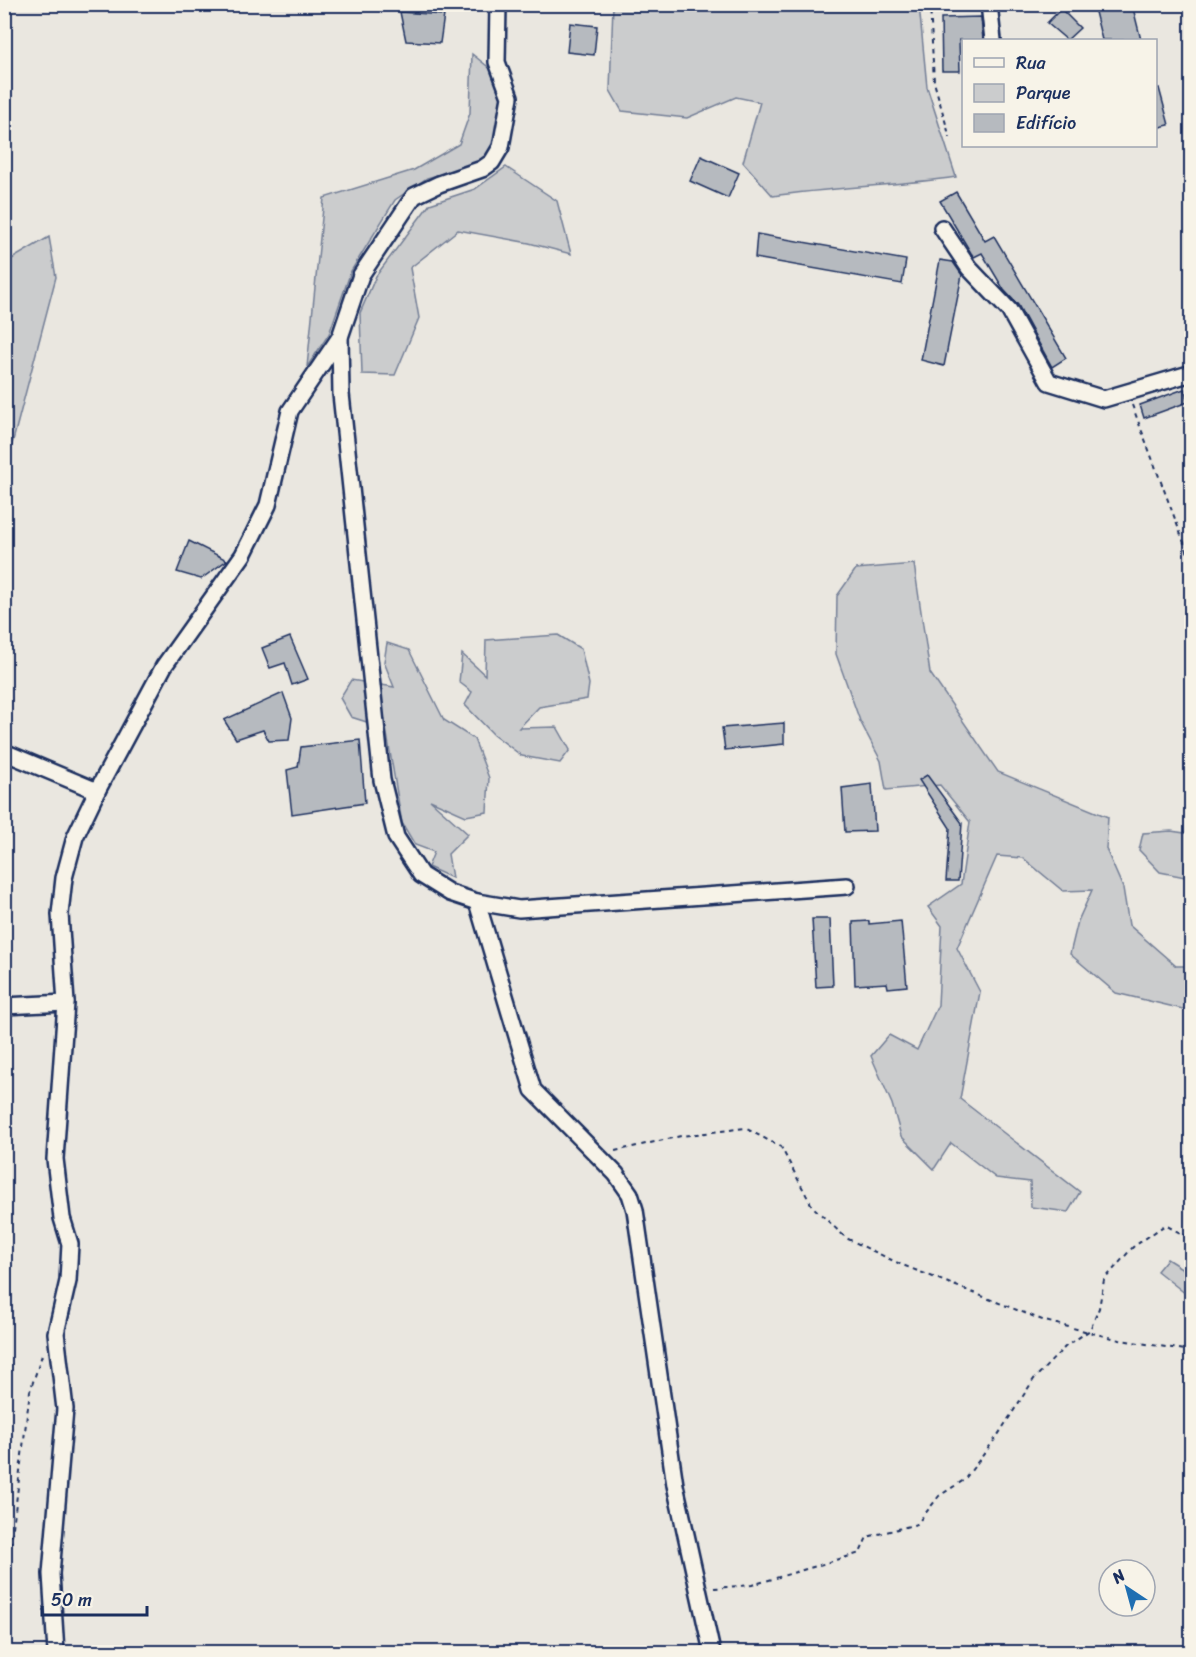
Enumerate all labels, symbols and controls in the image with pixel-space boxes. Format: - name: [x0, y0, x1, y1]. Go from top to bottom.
- legend: [962, 39, 1157, 147]
- text: Rua: [1016, 47, 1047, 79]
- text: Parque: [1016, 77, 1071, 109]
- text: Edifício: [1016, 107, 1076, 139]
- north arrow: [1097, 1558, 1157, 1618]
- text: N: [1105, 1561, 1132, 1592]
- scale bar: [42, 1579, 147, 1617]
- text: 50 m: [51, 1584, 92, 1616]

